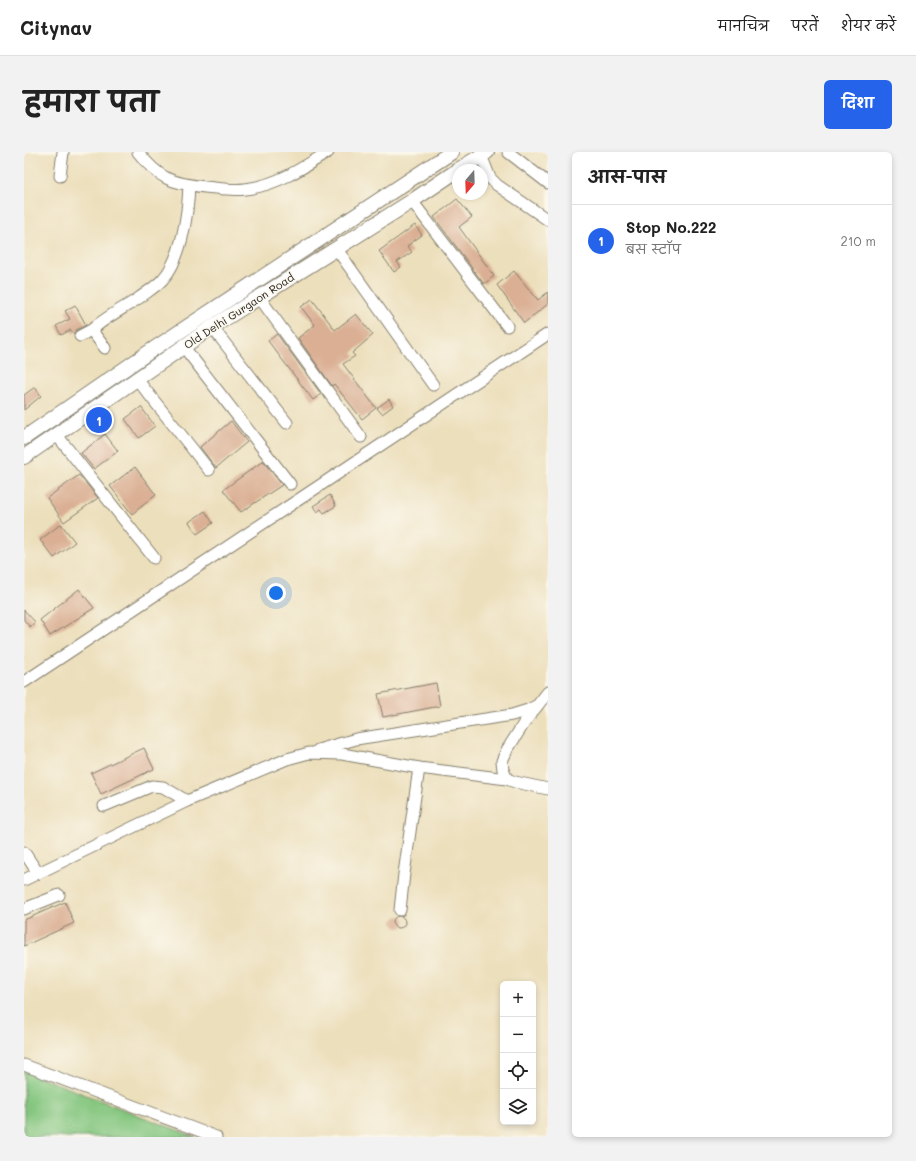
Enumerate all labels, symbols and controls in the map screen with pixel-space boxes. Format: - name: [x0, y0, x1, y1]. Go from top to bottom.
- text: Citynav: [20, 15, 92, 40]
- text: मानचित्र: [718, 16, 769, 35]
- text: परतें: [791, 16, 819, 35]
- text: शेयर करें: [841, 16, 896, 35]
- button: दिशा: [824, 80, 892, 129]
- text: हमारा पता: [24, 83, 159, 119]
- north arrow: [452, 164, 488, 200]
- text: आस-पास: [588, 165, 666, 187]
- text: Stop No.222: [626, 217, 716, 237]
- text: 1: [598, 232, 604, 249]
- text: 210 m: [840, 232, 876, 249]
- text: बस स्टॉप: [626, 240, 681, 257]
- street label: Old Delhi Gurgaon Road: [181, 269, 297, 352]
- pin: 1: [86, 405, 112, 435]
- your location: [266, 583, 286, 603]
- map controls: [500, 981, 536, 1125]
- button: +: [500, 981, 536, 1017]
- button: −: [500, 1017, 536, 1053]
- button: locate: [500, 1053, 536, 1089]
- button: layers: [500, 1089, 536, 1125]

